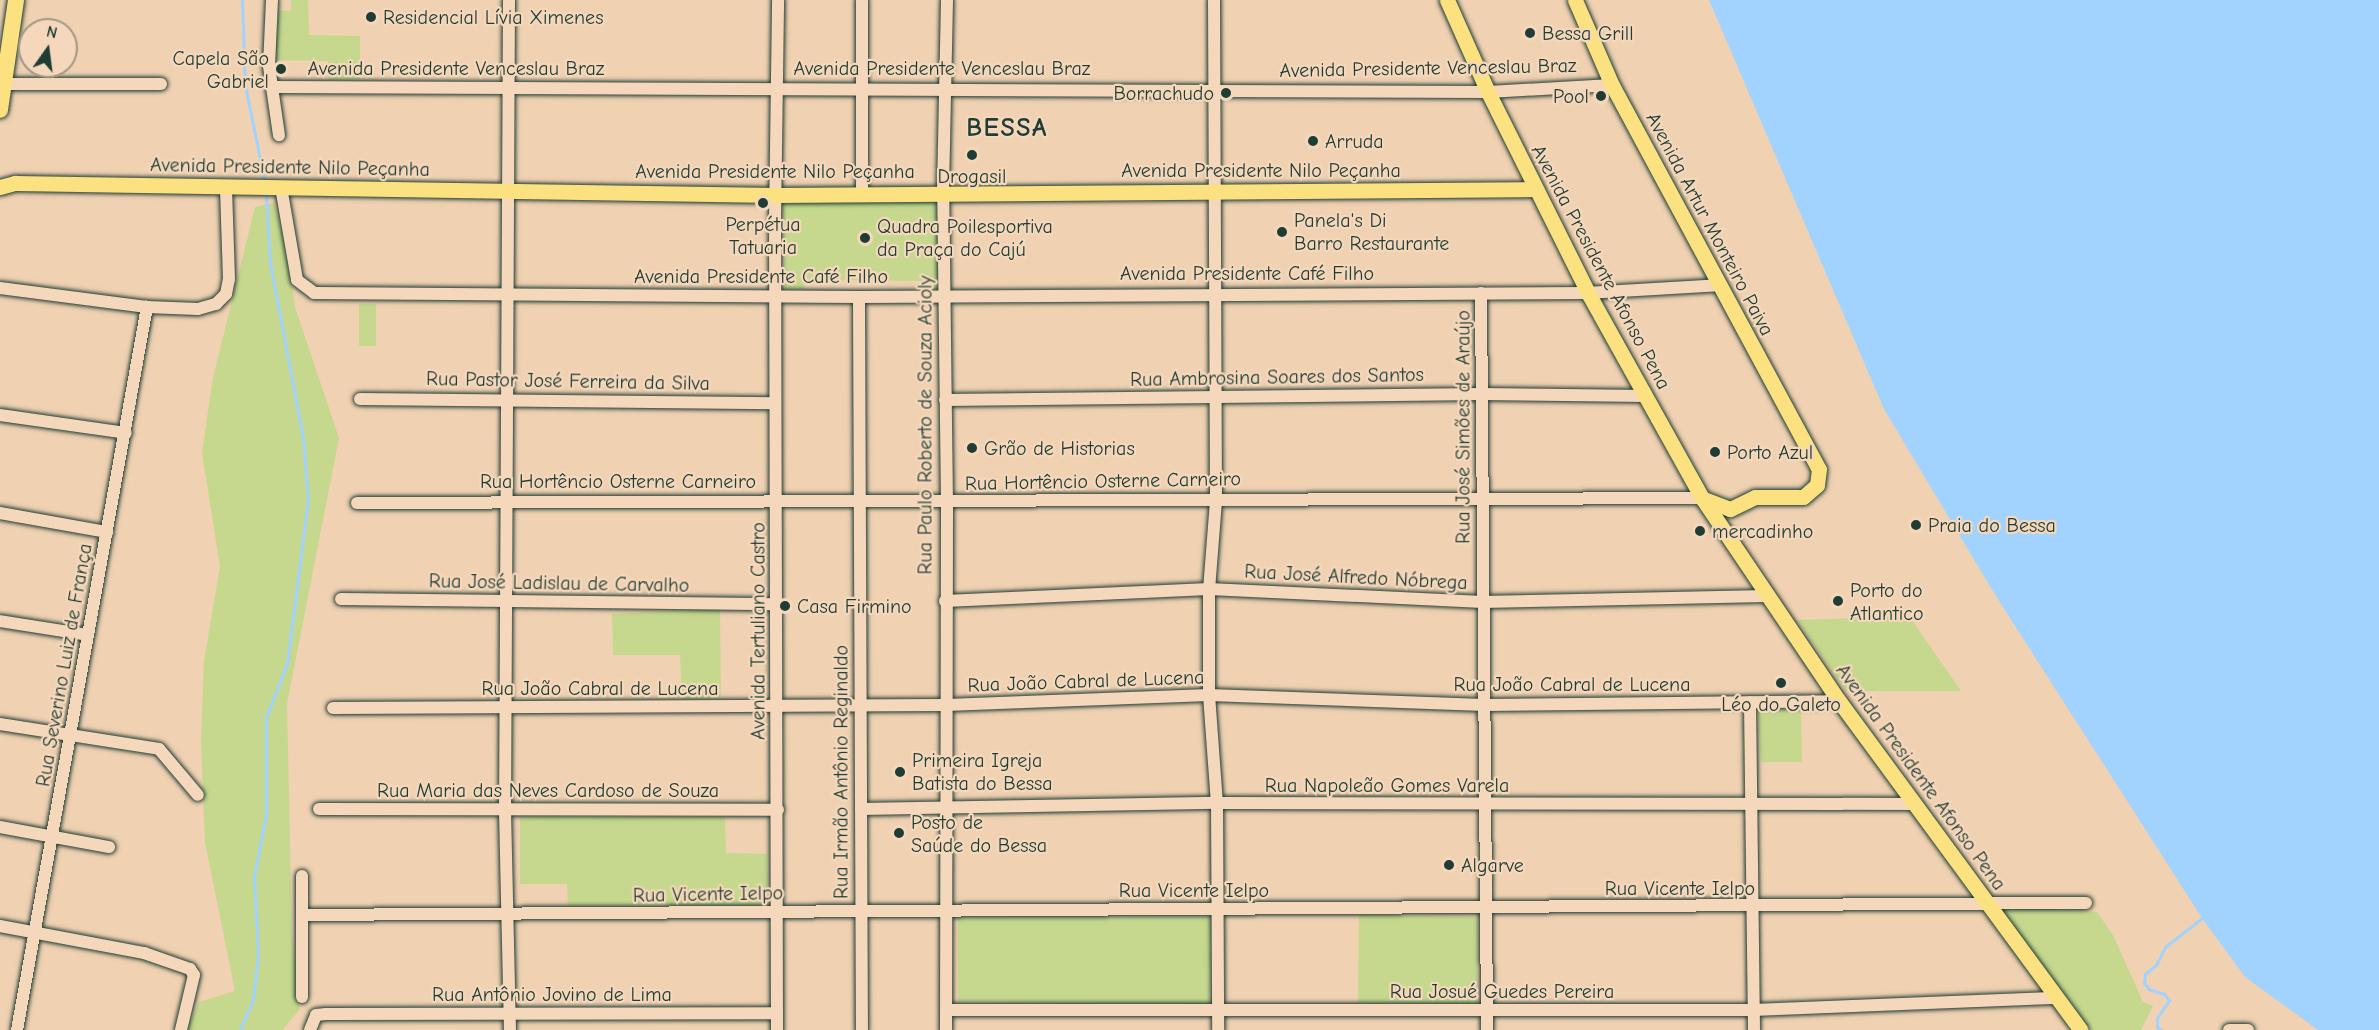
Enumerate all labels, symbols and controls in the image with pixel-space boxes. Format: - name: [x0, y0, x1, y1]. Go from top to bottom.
- place label: Residencial Lívia Ximenes: [383, 5, 603, 29]
- marker: Residencial Lívia Ximenes: [364, 10, 378, 24]
- north arrow: [18, 18, 78, 78]
- place label: Bessa Grill: [1542, 21, 1634, 45]
- text: N: [45, 22, 59, 42]
- marker: Bessa Grill: [1523, 26, 1537, 40]
- place label: Capela São Gabriel: [172, 46, 269, 93]
- street label: Avenida Presidente Venceslau Braz: [1279, 53, 1577, 83]
- street label: Avenida Presidente Venceslau Braz: [307, 56, 605, 80]
- street label: Avenida Presidente Venceslau Braz: [793, 56, 1091, 80]
- marker: Capela São Gabriel: [274, 62, 288, 76]
- place label: Borrachudo: [1113, 81, 1214, 105]
- place label: Pool: [1553, 84, 1589, 108]
- marker: Borrachudo: [1219, 86, 1233, 100]
- marker: Pool: [1594, 89, 1608, 103]
- street label: Avenida Artur Monteiro Paiva: [1641, 108, 1779, 340]
- district label: BESSA: [966, 113, 1048, 145]
- place label: Arruda: [1325, 129, 1384, 153]
- marker: Arruda: [1306, 134, 1320, 148]
- street label: Avenida Presidente Afonso Pena: [1526, 141, 1676, 393]
- marker: Drogasil: [965, 148, 979, 162]
- street label: Avenida Presidente Nilo Peçanha: [150, 153, 430, 181]
- street label: Avenida Presidente Nilo Peçanha: [1121, 158, 1401, 182]
- street label: Avenida Presidente Nilo Peçanha: [635, 159, 915, 183]
- place label: Drogasil: [938, 164, 1006, 188]
- marker: Perpétua Tatuaria: [756, 196, 770, 210]
- place label: Panela's Di Barro Restaurante: [1294, 208, 1449, 255]
- place label: Perpétua Tatuaria: [725, 213, 801, 260]
- place label: Quadra Poilesportiva da Praça do Cajú: [877, 214, 1053, 261]
- marker: Panela's Di Barro Restaurante: [1275, 225, 1289, 239]
- marker: Quadra Poilesportiva da Praça do Cajú: [858, 231, 872, 245]
- street label: Avenida Presidente Café Filho: [1120, 261, 1374, 285]
- street label: Avenida Presidente Café Filho: [634, 264, 888, 288]
- street label: Rua Paulo Roberto de Souza Acioly: [913, 275, 937, 575]
- street label: Rua José Simões de Araújo: [1451, 310, 1475, 544]
- street label: Rua Ambrosina Soares dos Santos: [1130, 362, 1424, 392]
- street label: Rua Pastor José Ferreira da Silva: [426, 367, 710, 395]
- place label: Grão de Historias: [984, 436, 1135, 460]
- place label: Porto Azul: [1727, 440, 1813, 464]
- marker: Grão de Historias: [965, 441, 979, 455]
- marker: Porto Azul: [1708, 445, 1722, 459]
- street label: Rua Hortêncio Osterne Carneiro: [965, 467, 1241, 495]
- street label: Rua Hortêncio Osterne Carneiro: [480, 469, 756, 493]
- place label: Praia do Bessa: [1928, 513, 2056, 537]
- marker: Praia do Bessa: [1909, 518, 1923, 532]
- place label: mercadinho: [1712, 519, 1813, 543]
- street label: Avenida Tertuliano Castro: [746, 522, 770, 740]
- marker: mercadinho: [1693, 524, 1707, 538]
- street label: Rua Severino Luiz de França: [31, 541, 97, 789]
- street label: Rua José Alfredo Nóbrega: [1244, 559, 1468, 595]
- street label: Rua José Ladislau de Carvalho: [429, 569, 689, 597]
- place label: Porto do Atlantico: [1850, 578, 1924, 625]
- place label: Casa Firmino: [797, 594, 912, 618]
- marker: Porto do Atlantico: [1831, 594, 1845, 608]
- marker: Casa Firmino: [778, 599, 792, 613]
- street label: Rua Irmão Antônio Reginaldo: [829, 645, 853, 899]
- street label: Avenida Presidente Afonso Pena: [1831, 659, 2011, 895]
- street label: Rua João Cabral de Lucena: [967, 665, 1205, 697]
- street label: Rua João Cabral de Lucena: [1454, 672, 1690, 696]
- street label: Rua João Cabral de Lucena: [482, 676, 718, 700]
- marker: Léo do Galeto: [1774, 676, 1788, 690]
- place label: Léo do Galeto: [1721, 692, 1841, 716]
- place label: Primeira Igreja Batista do Bessa: [912, 748, 1053, 795]
- marker: Primeira Igreja Batista do Bessa: [893, 765, 907, 779]
- street label: Rua Napoleão Gomes Varela: [1265, 773, 1509, 797]
- street label: Rua Maria das Neves Cardoso de Souza: [377, 778, 719, 802]
- place label: Posto de Saúde do Bessa: [911, 810, 1047, 857]
- marker: Posto de Saúde do Bessa: [892, 826, 906, 840]
- place label: Algarve: [1461, 853, 1524, 877]
- marker: Algarve: [1442, 858, 1456, 872]
- street label: Rua Vicente Ielpo: [1605, 876, 1755, 900]
- street label: Rua Vicente Ielpo: [1119, 878, 1269, 902]
- street label: Rua Vicente Ielpo: [633, 881, 783, 907]
- street label: Rua Josué Guedes Pereira: [1390, 979, 1614, 1003]
- street label: Rua Antônio Jovino de Lima: [432, 982, 672, 1006]

